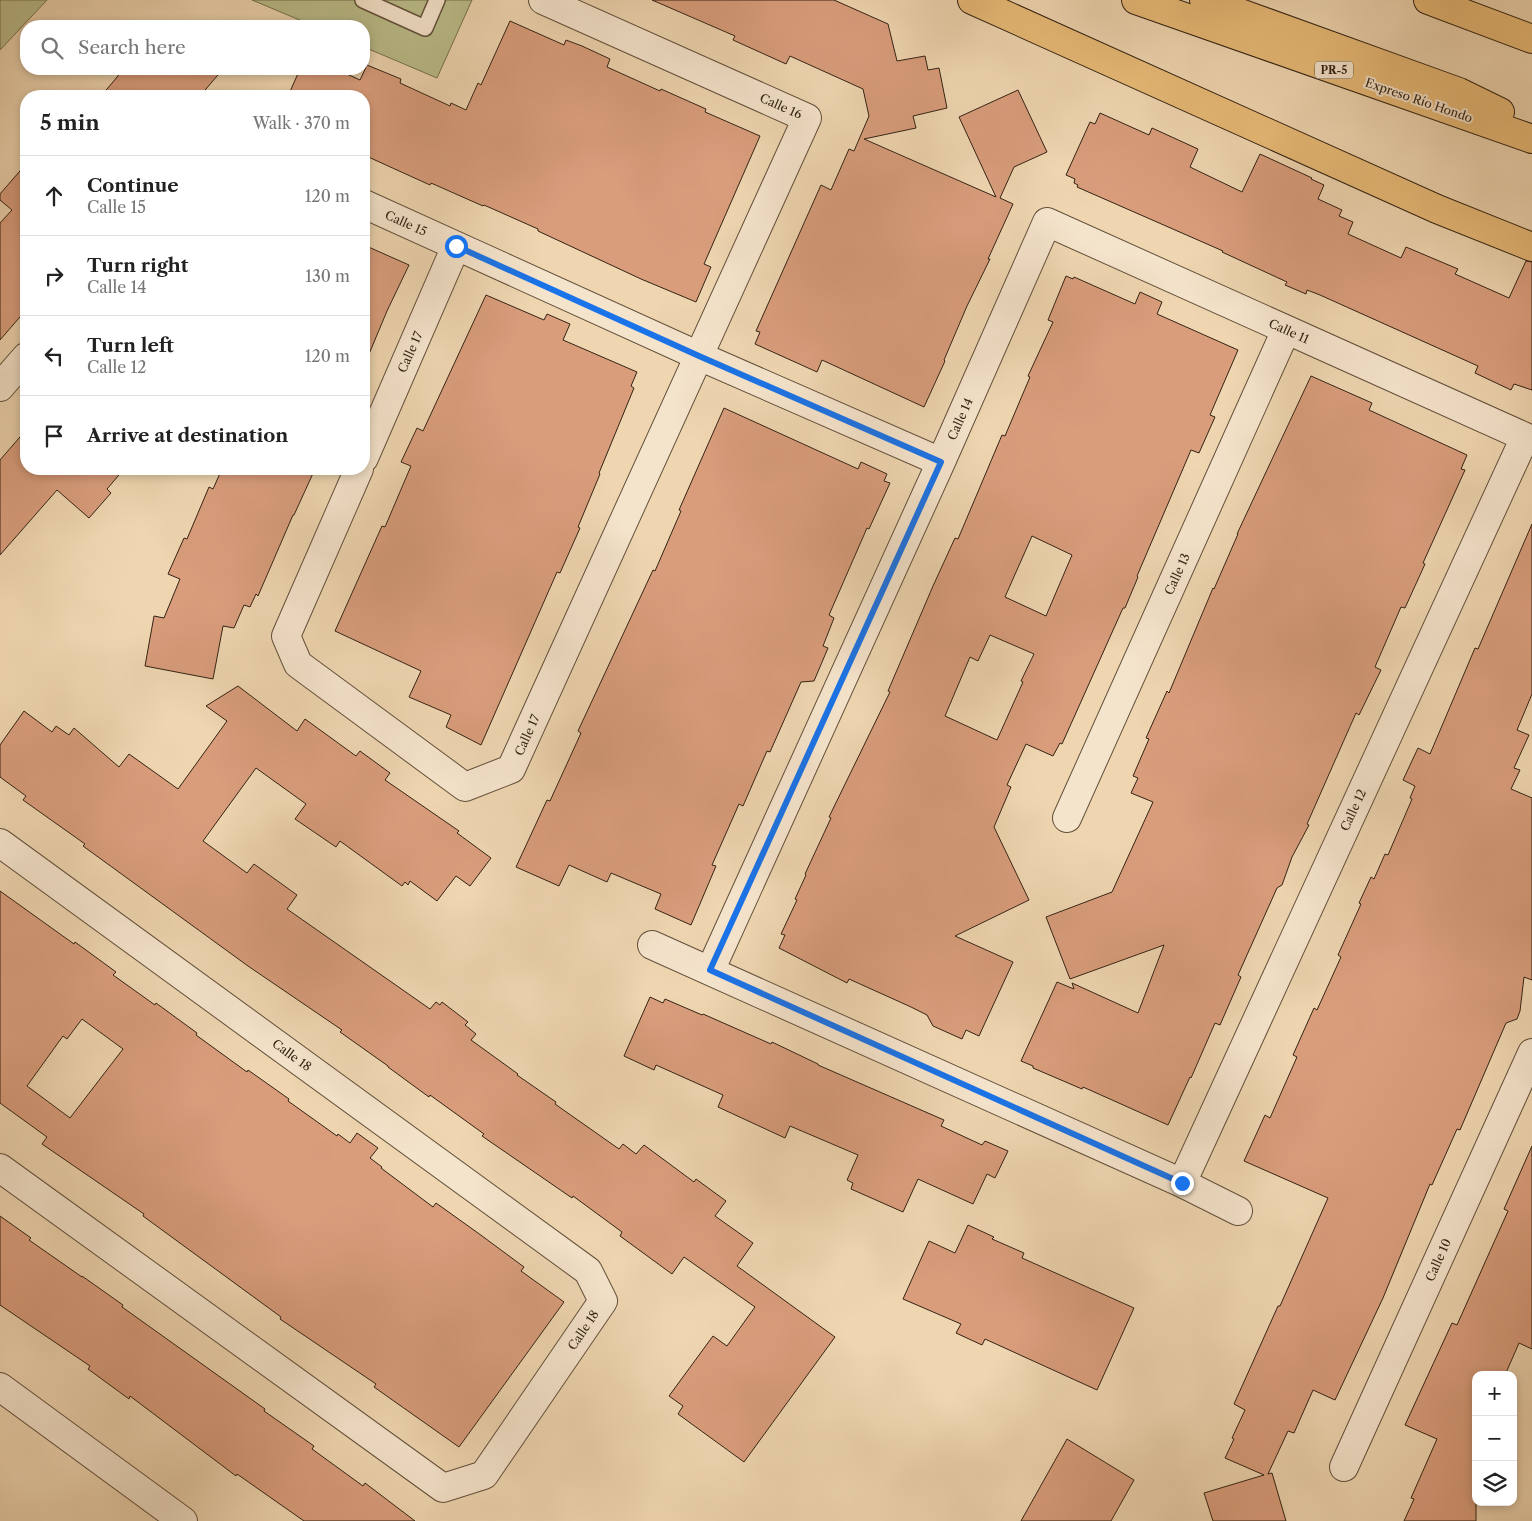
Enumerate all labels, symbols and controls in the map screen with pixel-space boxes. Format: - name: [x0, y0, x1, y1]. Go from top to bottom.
- search box: [20, 20, 370, 75]
- icon: search: [38, 34, 66, 62]
- text: Search here: [78, 36, 186, 59]
- road number: PR-5: [1315, 62, 1353, 78]
- street label: Expreso Río Hondo: [1363, 75, 1475, 125]
- street label: Calle 16: [758, 90, 804, 122]
- text: 5 min: [40, 110, 100, 135]
- text: Walk · 370 m: [253, 113, 350, 133]
- text: Continue: [87, 174, 179, 197]
- icon: ahead: [40, 182, 68, 210]
- text: 120 m: [305, 186, 350, 206]
- text: Calle 15: [87, 197, 146, 217]
- street label: Calle 15: [383, 207, 429, 239]
- route start: [445, 235, 468, 258]
- text: Turn right: [87, 254, 188, 277]
- icon: right: [40, 262, 68, 290]
- text: 130 m: [305, 266, 350, 286]
- text: Calle 14: [87, 277, 146, 297]
- street label: Calle 11: [1266, 315, 1312, 347]
- street label: Calle 17: [394, 329, 426, 375]
- text: Turn left: [87, 334, 174, 357]
- icon: left: [40, 342, 68, 370]
- text: 120 m: [305, 346, 350, 366]
- text: Calle 12: [87, 357, 146, 377]
- street label: Calle 14: [944, 396, 976, 442]
- icon: arrive: [40, 422, 68, 450]
- text: Arrive at destination: [87, 424, 288, 447]
- street label: Calle 13: [1161, 551, 1193, 597]
- street label: Calle 17: [511, 712, 543, 758]
- street label: Calle 12: [1337, 787, 1369, 833]
- street label: Calle 18: [269, 1036, 315, 1074]
- route end: [1171, 1172, 1194, 1195]
- street label: Calle 10: [1422, 1236, 1454, 1284]
- street label: Calle 18: [564, 1307, 602, 1353]
- map controls: [1472, 1371, 1517, 1506]
- button: +: [1472, 1371, 1517, 1416]
- button: −: [1472, 1416, 1517, 1461]
- button: layers: [1472, 1461, 1517, 1506]

